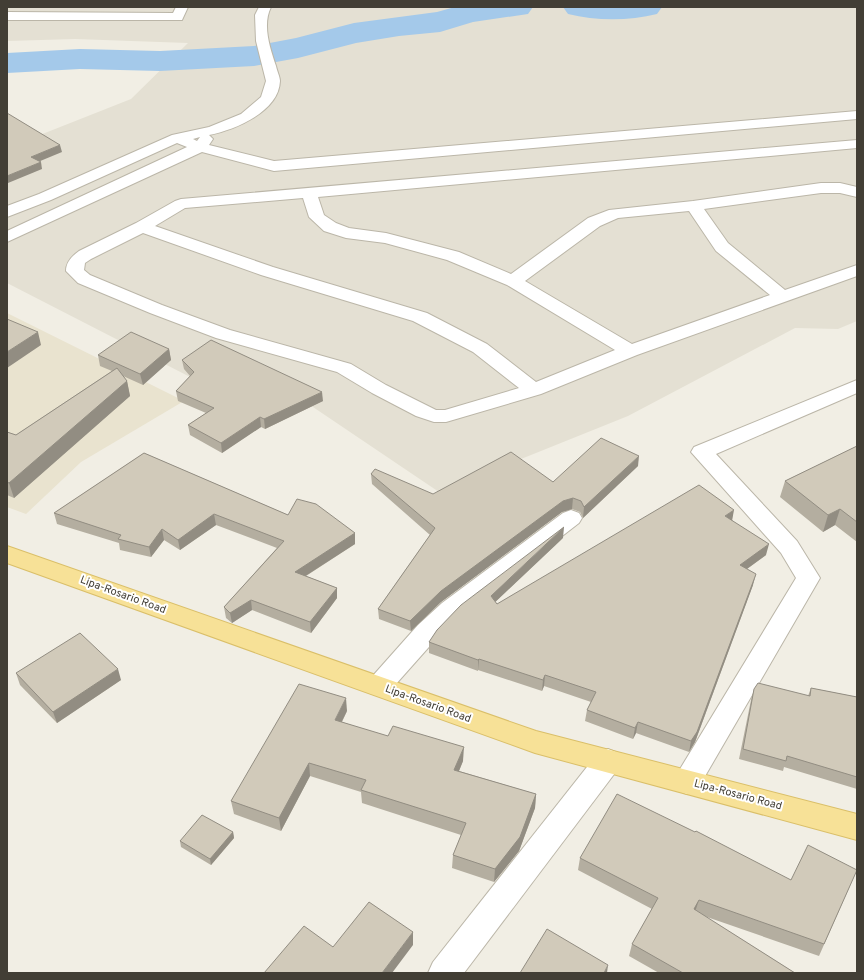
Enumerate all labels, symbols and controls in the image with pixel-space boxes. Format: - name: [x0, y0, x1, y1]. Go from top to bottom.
- street label: Lipa-Rosario Road: [78, 573, 168, 617]
- street label: Lipa-Rosario Road: [383, 682, 473, 726]
- street label: Lipa-Rosario Road: [692, 777, 784, 813]

